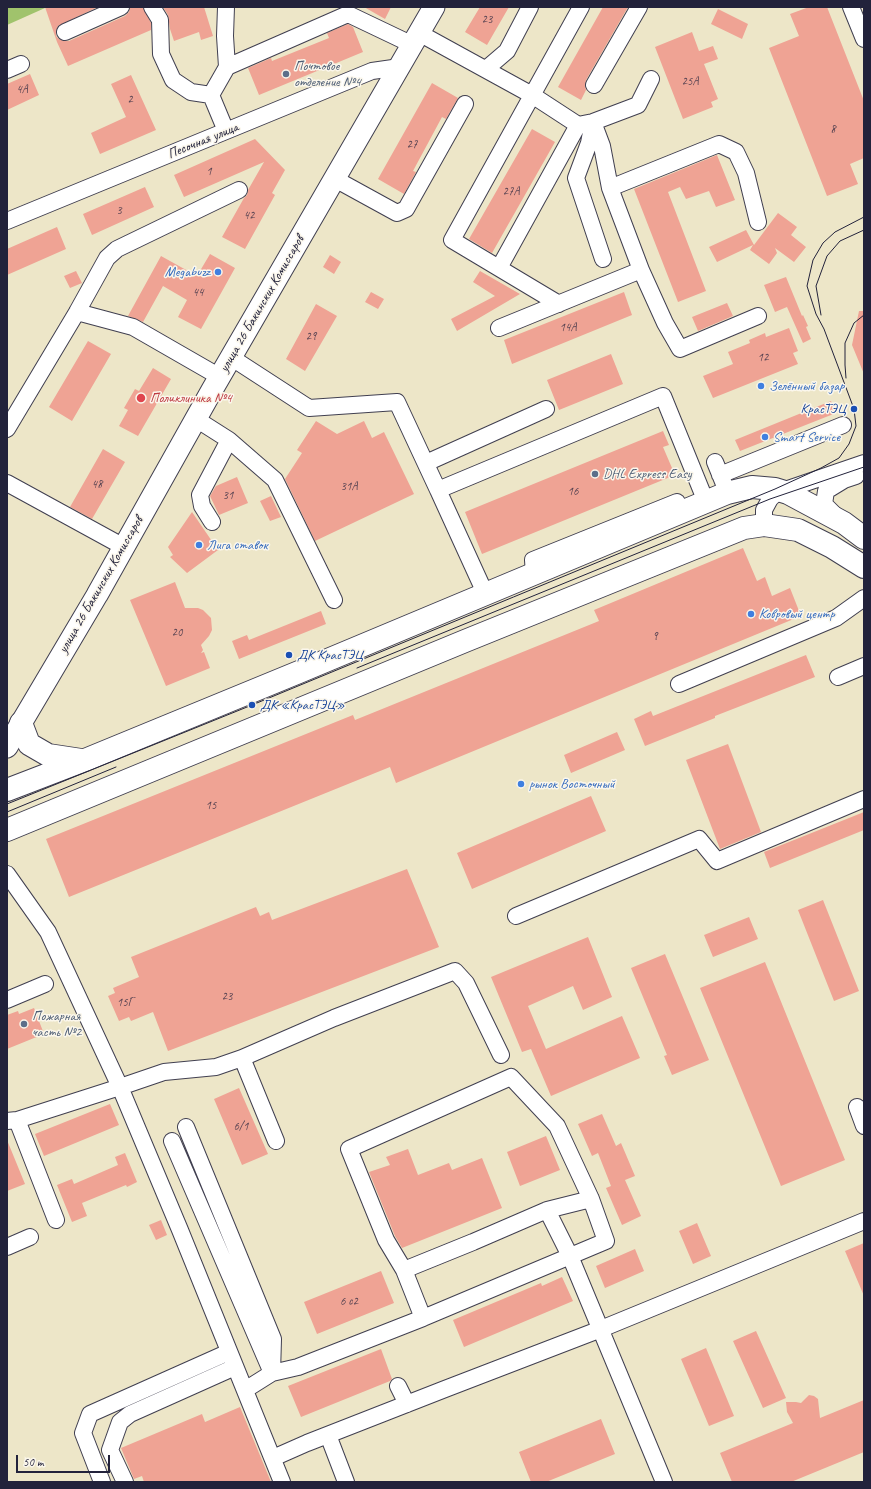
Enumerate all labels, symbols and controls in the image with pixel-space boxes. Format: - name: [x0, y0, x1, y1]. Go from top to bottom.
- house number: 23: [482, 13, 492, 27]
- place label: Почтовое отделение №4: [294, 58, 361, 90]
- marker: Почтовое отделение №4: [281, 69, 291, 79]
- house number: 25А: [682, 75, 698, 89]
- house number: 4А: [16, 83, 28, 97]
- house number: 2: [127, 93, 133, 107]
- street label: Песочная улица: [165, 119, 241, 163]
- house number: 8: [830, 123, 836, 137]
- house number: 27: [407, 138, 417, 152]
- house number: 1: [206, 165, 212, 179]
- house number: 27А: [503, 185, 519, 199]
- house number: 3: [116, 204, 122, 218]
- house number: 42: [244, 209, 254, 223]
- street label: улица 26 Бакинских Комиссаров: [216, 233, 308, 375]
- place label: Megabuzz: [165, 264, 210, 280]
- marker: Megabuzz: [213, 267, 223, 277]
- house number: 44: [193, 286, 203, 300]
- house number: 14А: [560, 321, 576, 335]
- house number: 29: [306, 330, 316, 344]
- house number: 12: [758, 351, 768, 365]
- place label: Зелённый базар: [769, 378, 844, 394]
- marker: Зелённый базар: [756, 381, 766, 391]
- place label: Поликлиника №4: [150, 390, 232, 406]
- marker: Поликлиника №4: [135, 392, 147, 404]
- place label: КрасТЭЦ: [800, 401, 846, 417]
- marker: КрасТЭЦ: [849, 404, 859, 414]
- place label: Smart Service: [773, 429, 840, 445]
- marker: Smart Service: [760, 432, 770, 442]
- place label: DHL Express Easy: [603, 466, 692, 482]
- marker: DHL Express Easy: [590, 469, 600, 479]
- house number: 48: [92, 478, 102, 492]
- house number: 31А: [341, 480, 357, 494]
- house number: 16: [568, 485, 578, 499]
- house number: 31: [223, 489, 233, 503]
- street label: улица 26 Бакинских Комиссаров: [55, 514, 147, 656]
- place label: Лига ставок: [207, 537, 268, 553]
- marker: Лига ставок: [194, 540, 204, 550]
- place label: Ковровый центр: [759, 606, 835, 622]
- marker: Ковровый центр: [746, 609, 756, 619]
- house number: 20: [172, 626, 182, 640]
- house number: 9: [652, 630, 658, 644]
- place label: ДК КрасТЭЦ: [297, 647, 363, 663]
- marker: ДК КрасТЭЦ: [284, 650, 294, 660]
- place label: ДК «КрасТЭЦ»: [260, 697, 345, 713]
- marker: ДК «КрасТЭЦ»: [247, 700, 257, 710]
- place label: рынок Восточный: [529, 776, 615, 792]
- marker: рынок Восточный: [516, 779, 526, 789]
- house number: 15: [206, 799, 216, 813]
- house number: 23: [222, 990, 232, 1004]
- house number: 15Г: [117, 996, 133, 1010]
- place label: Пожарная часть №2: [32, 1008, 81, 1040]
- marker: Пожарная часть №2: [19, 1019, 29, 1029]
- house number: 6/1: [234, 1120, 248, 1134]
- house number: 6 с2: [340, 1295, 358, 1309]
- scale bar: [18, 1447, 112, 1473]
- text: 50 m: [23, 1454, 43, 1470]

